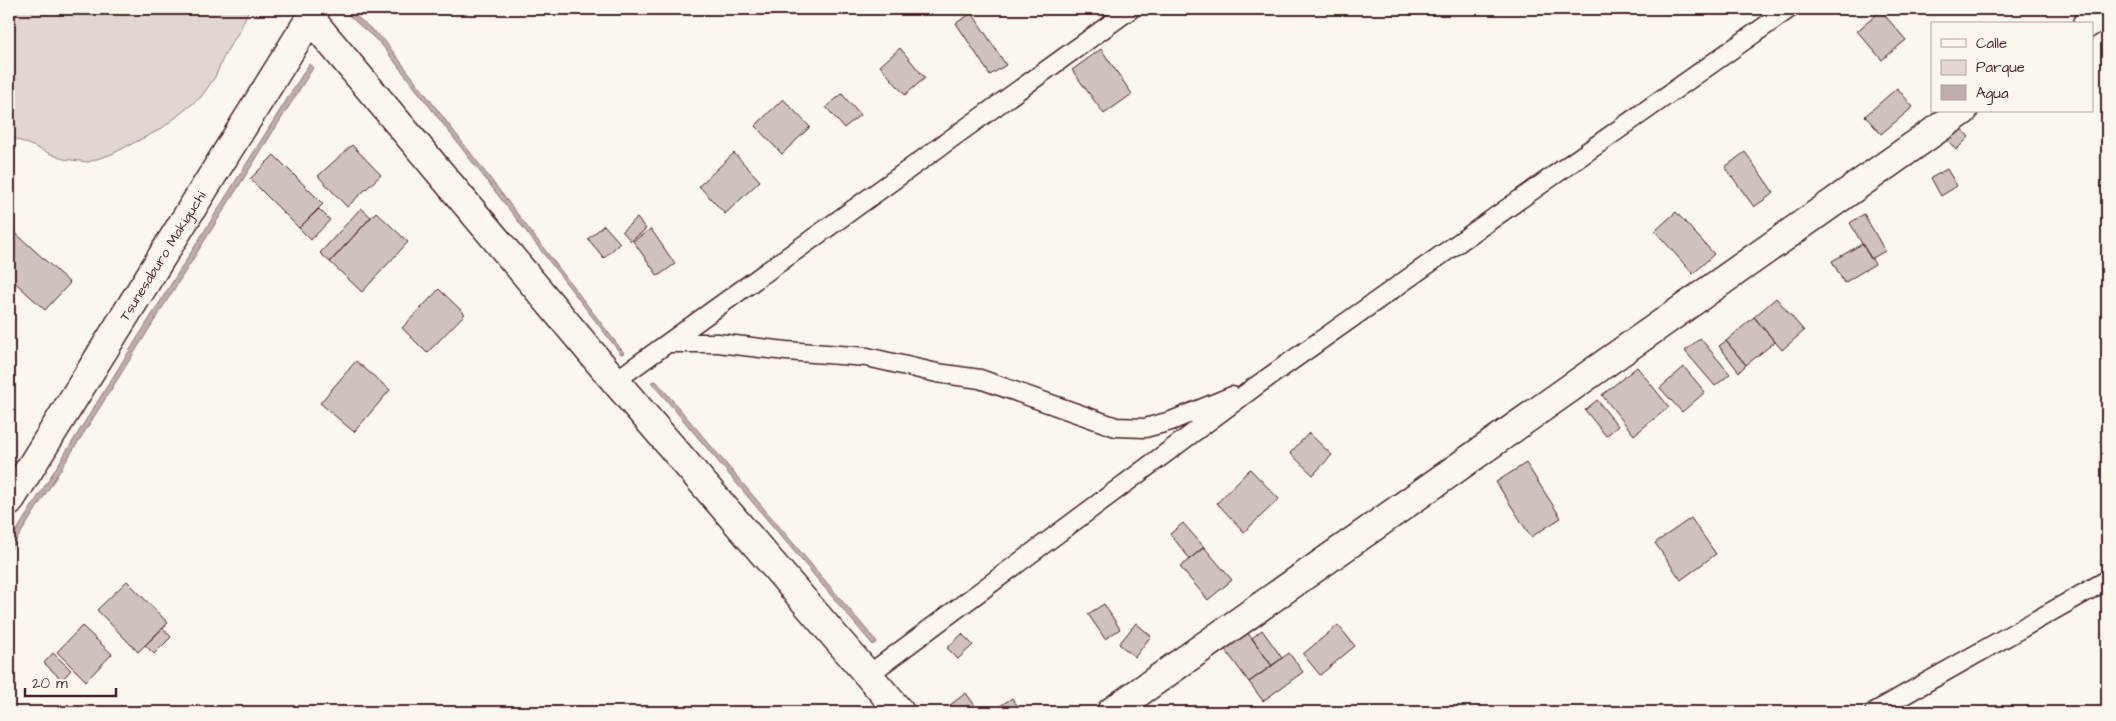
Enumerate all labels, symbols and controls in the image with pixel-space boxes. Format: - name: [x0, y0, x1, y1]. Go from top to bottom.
- legend: [1931, 22, 2094, 112]
- text: Calle: [1976, 33, 2007, 54]
- text: Parque: [1976, 57, 2025, 78]
- text: Agua: [1976, 83, 2009, 105]
- street label: Tsunesaburo Makiguchi: [115, 188, 211, 325]
- scale bar: [25, 666, 116, 698]
- text: 20 m: [32, 673, 68, 694]

